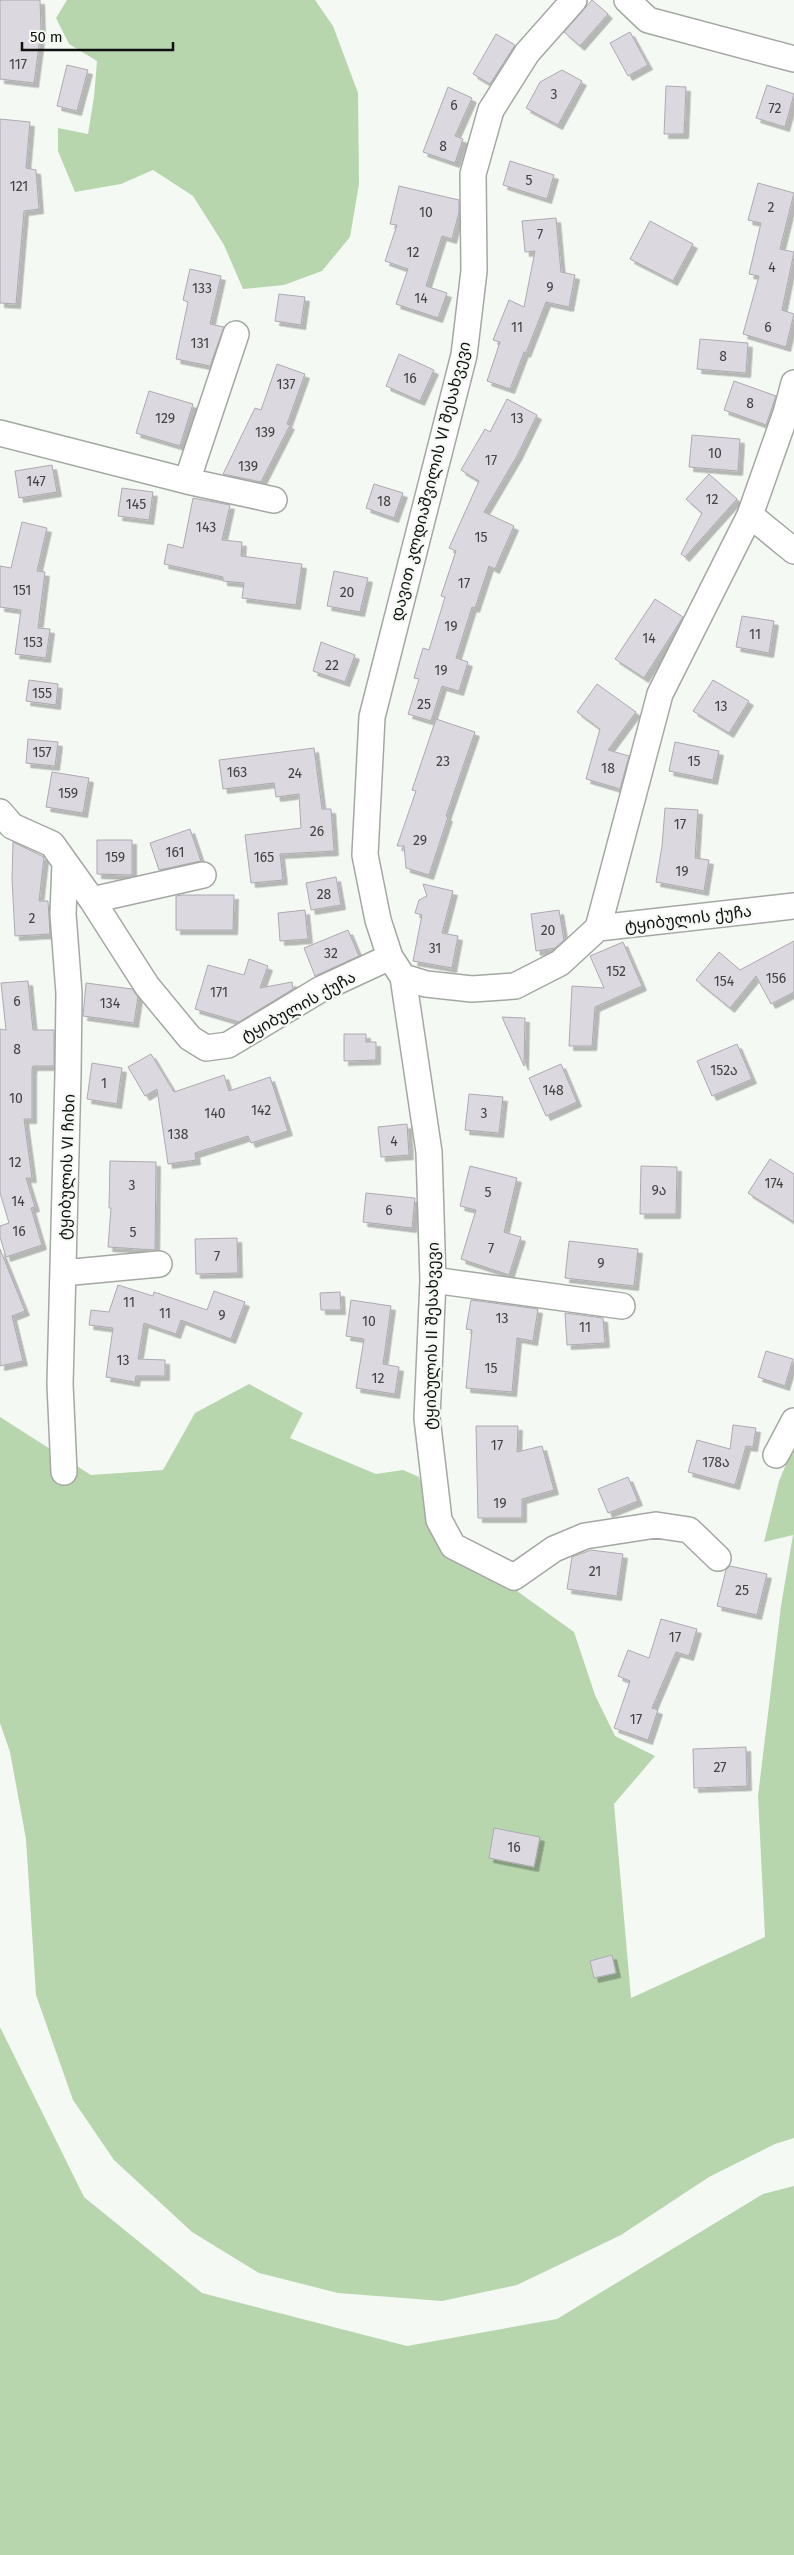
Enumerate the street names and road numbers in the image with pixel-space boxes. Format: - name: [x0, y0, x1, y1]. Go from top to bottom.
- street label: დავით კლდიაშვილის VI შესახვევი: [386, 339, 475, 623]
- street label: ტყიბულის ქუჩა: [623, 901, 753, 937]
- street label: ტყიბულის ქუჩა: [238, 967, 359, 1047]
- street label: ტყიბულის VI ჩიხი: [54, 1094, 80, 1240]
- street label: ტყიბულის II შესახვევი: [420, 1242, 444, 1430]

